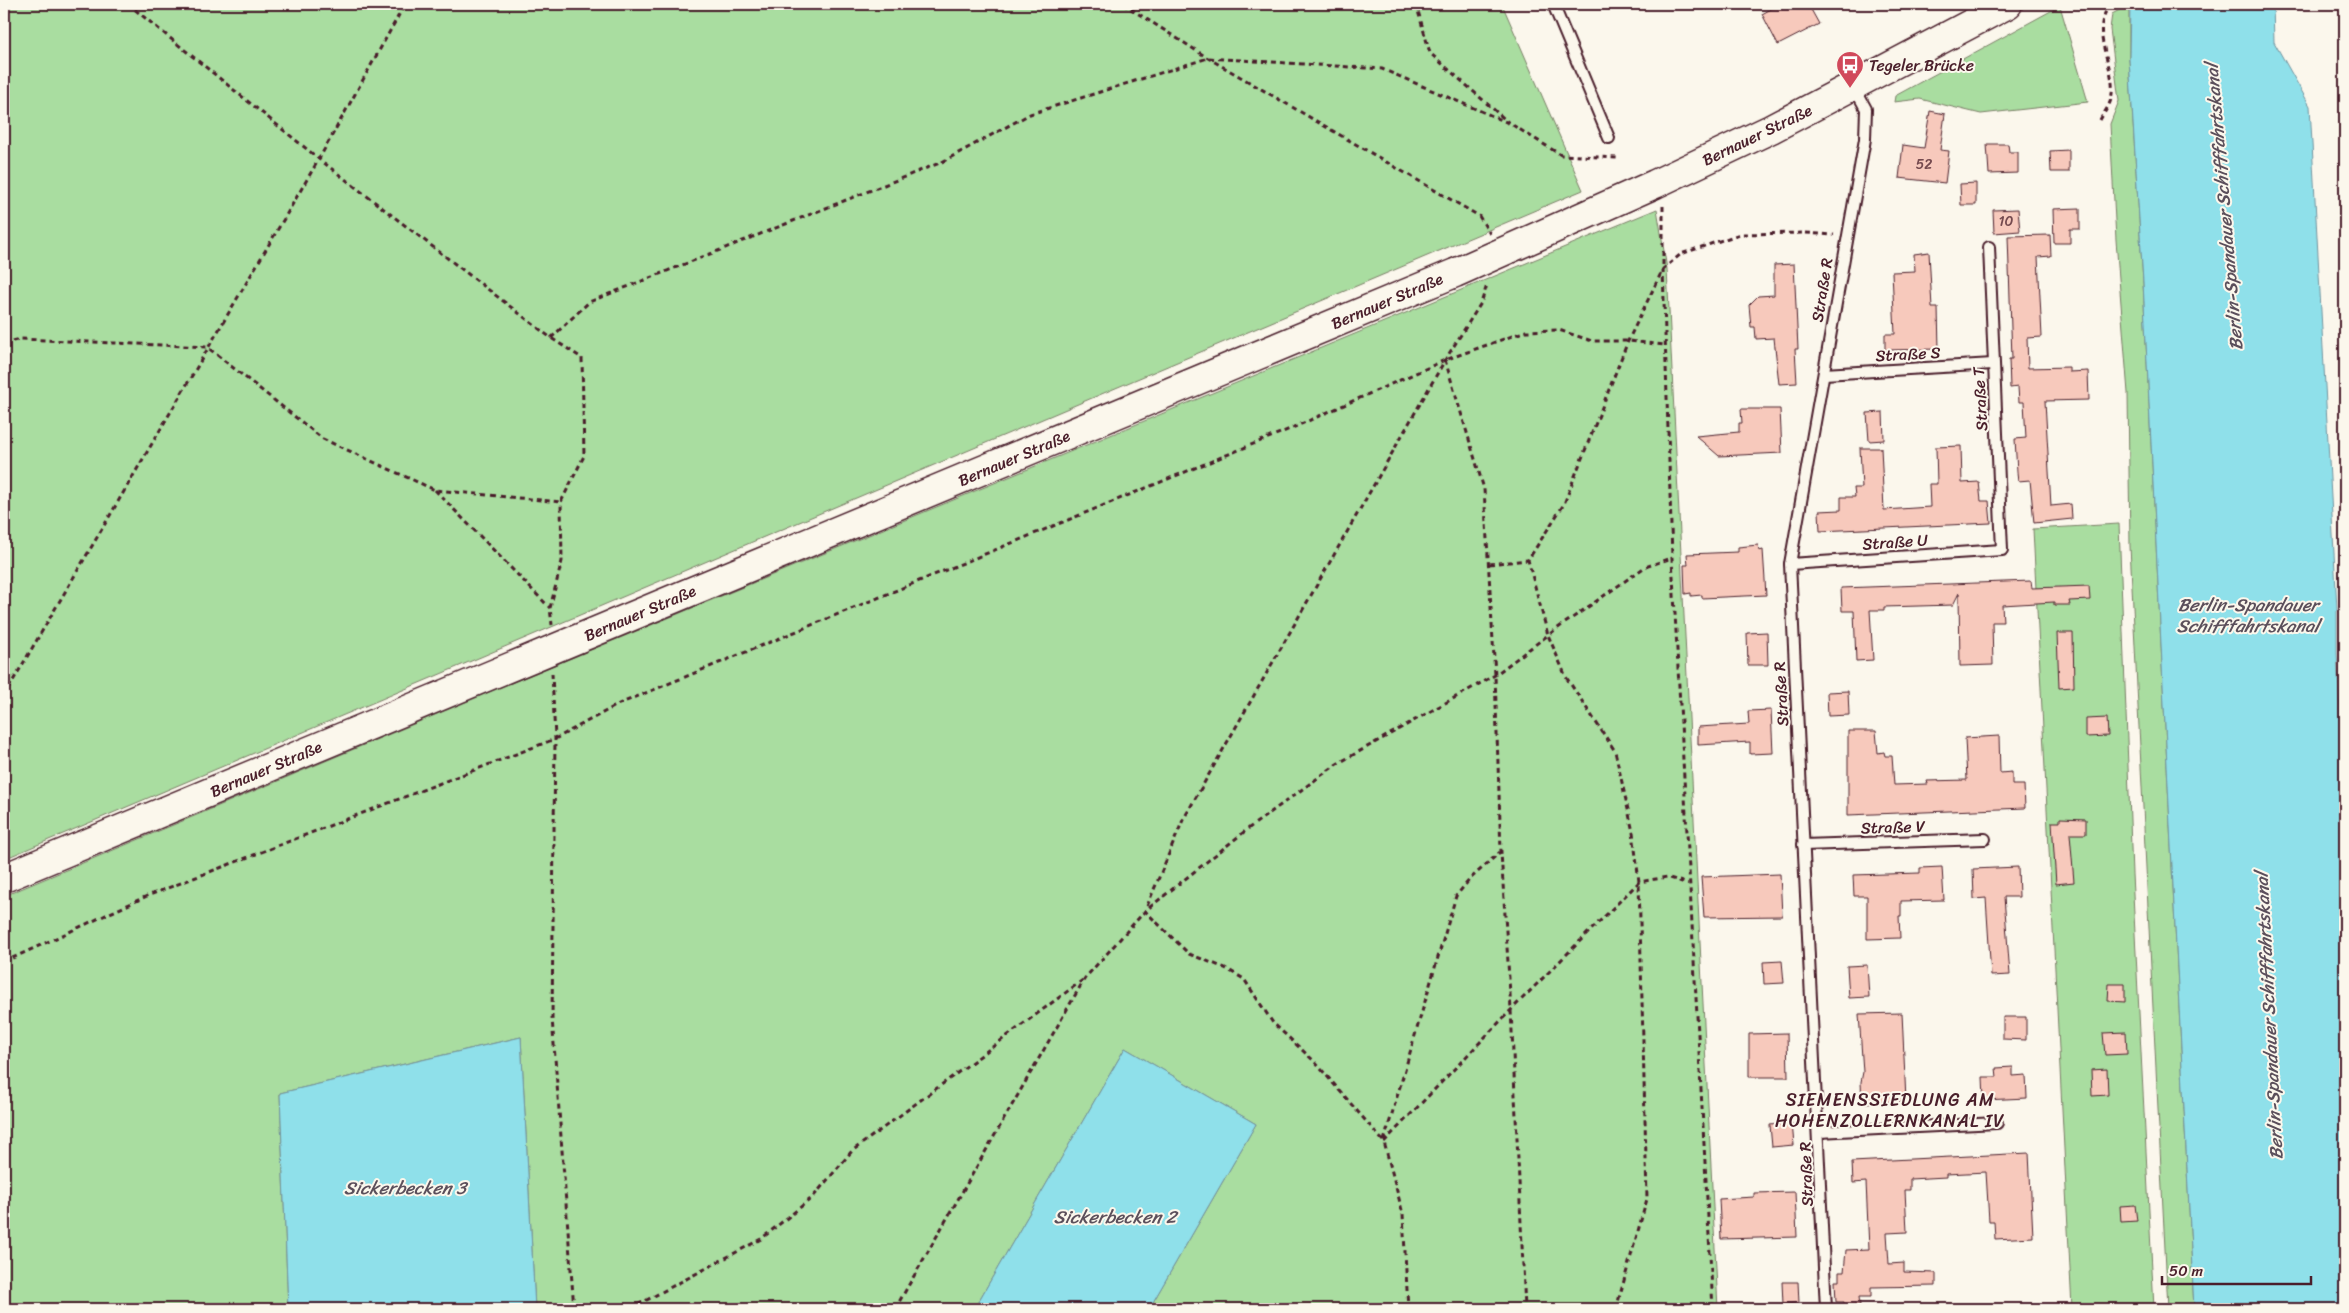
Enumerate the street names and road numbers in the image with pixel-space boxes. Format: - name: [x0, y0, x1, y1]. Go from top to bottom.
- street label: Bernauer Straße: [1697, 96, 1817, 174]
- street label: Straße R: [1803, 255, 1841, 324]
- street label: Bernauer Straße: [1326, 264, 1448, 338]
- street label: Straße S: [1875, 338, 1941, 370]
- street label: Straße T: [1964, 365, 1996, 432]
- street label: Bernauer Straße: [953, 421, 1075, 495]
- street label: Straße U: [1861, 525, 1929, 559]
- street label: Bernauer Straße: [579, 576, 701, 650]
- street label: Straße R: [1765, 661, 1797, 727]
- street label: Bernauer Straße: [205, 732, 327, 806]
- street label: Straße V: [1860, 811, 1926, 843]
- street label: Straße R: [1790, 1141, 1822, 1207]

